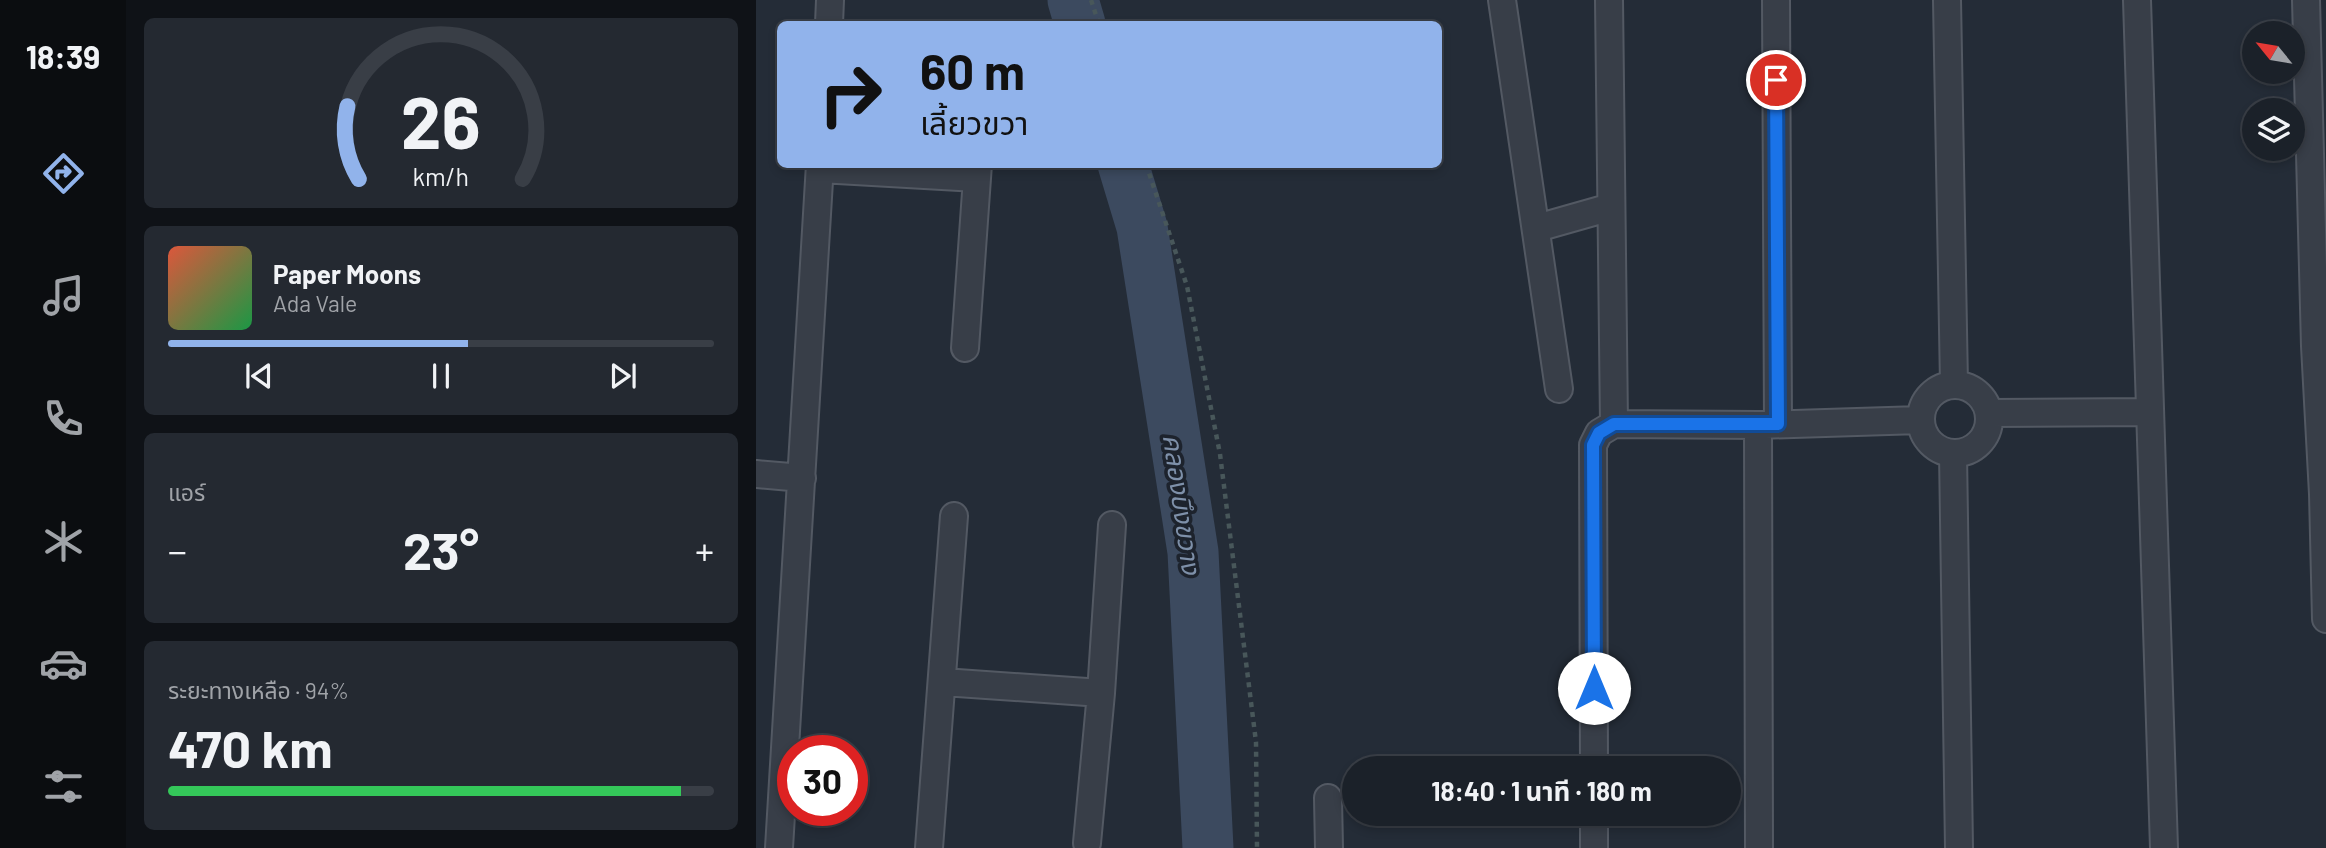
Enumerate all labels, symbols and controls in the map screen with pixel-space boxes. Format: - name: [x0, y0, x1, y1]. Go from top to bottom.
- north arrow: [2242, 21, 2305, 84]
- map controls: [2242, 21, 2305, 161]
- text: 18:39: [26, 37, 100, 75]
- text: 60 m: [920, 41, 1025, 100]
- icon: right: [805, 49, 896, 140]
- pin: [1746, 50, 1806, 110]
- icon: arrive: [1757, 61, 1795, 99]
- text: 26: [401, 76, 481, 164]
- button: layers: [2242, 98, 2305, 161]
- text: เลี้ยวขวา: [920, 103, 1028, 141]
- icon: directions: [39, 149, 88, 198]
- text: km/h: [413, 161, 469, 191]
- text: Paper Moons: [273, 258, 421, 289]
- icon: music: [39, 271, 88, 320]
- text: Ada Vale: [273, 289, 357, 317]
- icon: previous: [240, 357, 278, 395]
- icon: pause: [422, 357, 460, 395]
- icon: next: [604, 357, 642, 395]
- icon: phone: [39, 394, 88, 443]
- water label: คลองบึงขวาง: [1158, 432, 1208, 577]
- text: แอร์: [168, 478, 205, 506]
- icon: climate: [39, 517, 88, 566]
- text: 23°: [403, 518, 479, 580]
- text: −: [168, 527, 187, 573]
- text: +: [695, 527, 714, 573]
- icon: car: [39, 639, 88, 688]
- position arrow: [1557, 651, 1631, 725]
- text: ระยะทางเหลือ · 94%: [168, 676, 349, 704]
- text: 470 km: [168, 716, 333, 778]
- speed limit sign: 30: [777, 735, 868, 826]
- icon: filters: [39, 762, 88, 811]
- text: 18:40 · 1 นาที · 180 m: [1431, 775, 1652, 806]

